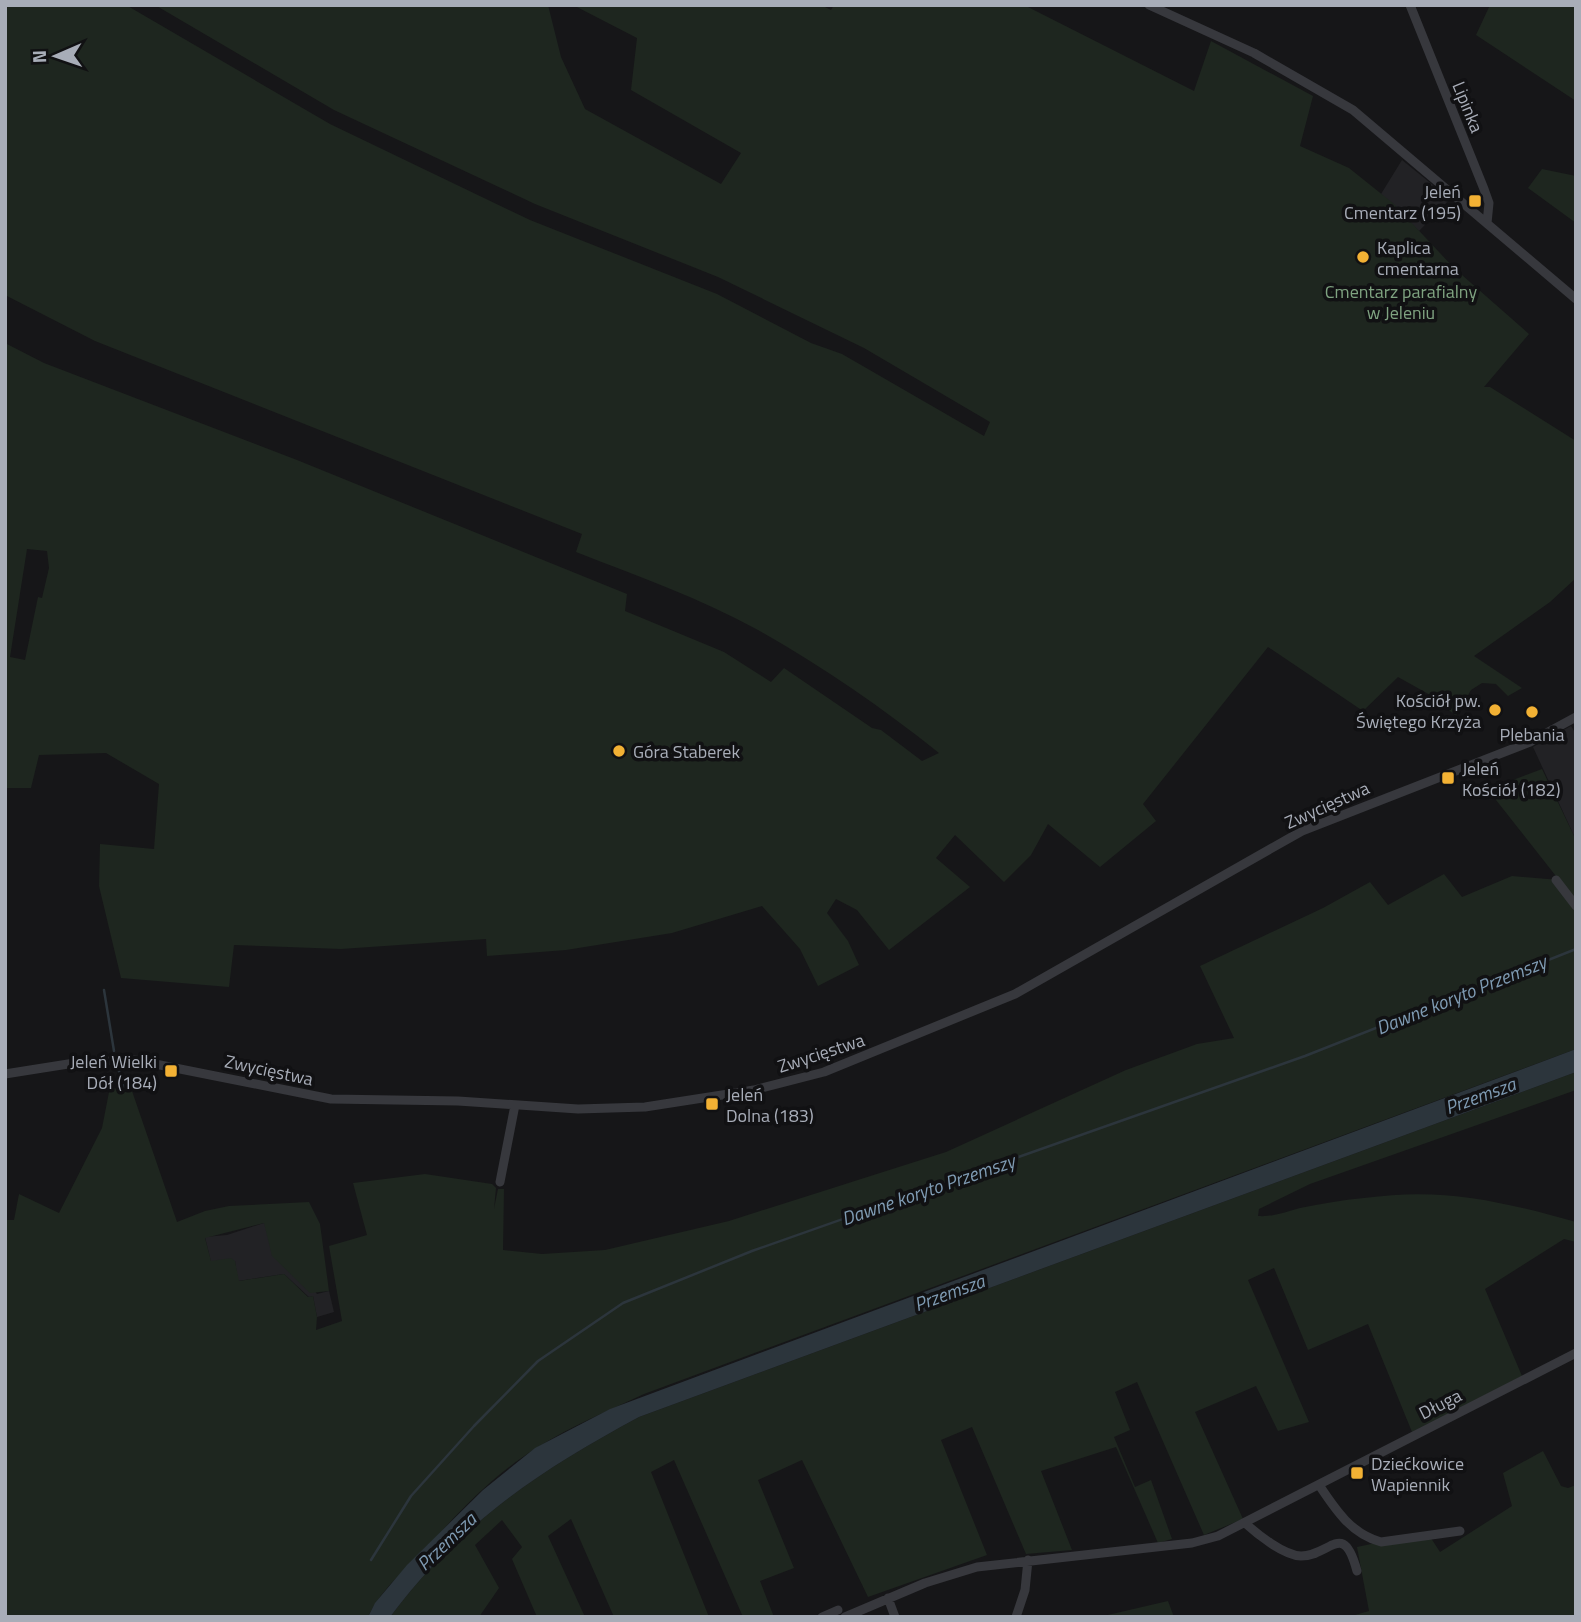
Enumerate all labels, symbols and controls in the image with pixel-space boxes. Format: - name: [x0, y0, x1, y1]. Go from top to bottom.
- north arrow: [21, 21, 91, 91]
- text: N: [24, 50, 53, 64]
- street label: Lipinka: [1446, 77, 1490, 137]
- place label: Jeleń Cmentarz (195): [1344, 178, 1461, 226]
- marker: Jeleń Cmentarz (195): [1467, 193, 1483, 209]
- place label: Kaplica cmentarna: [1377, 234, 1459, 282]
- marker: Kaplica cmentarna: [1355, 249, 1371, 265]
- park label: Cmentarz parafialny w Jeleniu: [1325, 278, 1477, 326]
- place label: Kościół pw. Świętego Krzyża: [1356, 687, 1481, 735]
- marker: Kościół pw. Świętego Krzyża: [1487, 702, 1503, 718]
- marker: Plebania: [1524, 704, 1540, 720]
- place label: Plebania: [1499, 721, 1565, 748]
- place label: Góra Staberek: [633, 738, 740, 765]
- marker: Góra Staberek: [611, 743, 627, 759]
- place label: Jeleń Kościół (182): [1462, 755, 1560, 803]
- marker: Jeleń Kościół (182): [1440, 770, 1456, 786]
- street label: Zwycięstwa: [1280, 774, 1374, 836]
- water label: Dawne koryto Przemszy: [1371, 946, 1553, 1041]
- street label: Zwycięstwa: [774, 1026, 868, 1080]
- street label: Zwycięstwa: [222, 1047, 316, 1093]
- place label: Jeleń Wielki Dół (184): [70, 1048, 157, 1096]
- marker: Jeleń Wielki Dół (184): [163, 1063, 179, 1079]
- water label: Przemsza: [1441, 1068, 1521, 1121]
- place label: Jeleń Dolna (183): [726, 1081, 814, 1129]
- marker: Jeleń Dolna (183): [704, 1096, 720, 1112]
- water label: Dawne koryto Przemszy: [837, 1145, 1021, 1232]
- water label: Przemsza: [910, 1265, 990, 1318]
- street label: Długa: [1414, 1382, 1466, 1426]
- place label: Dziećkowice Wapiennik: [1371, 1450, 1464, 1498]
- marker: Dziećkowice Wapiennik: [1349, 1465, 1365, 1481]
- water label: Przemsza: [410, 1504, 484, 1577]

